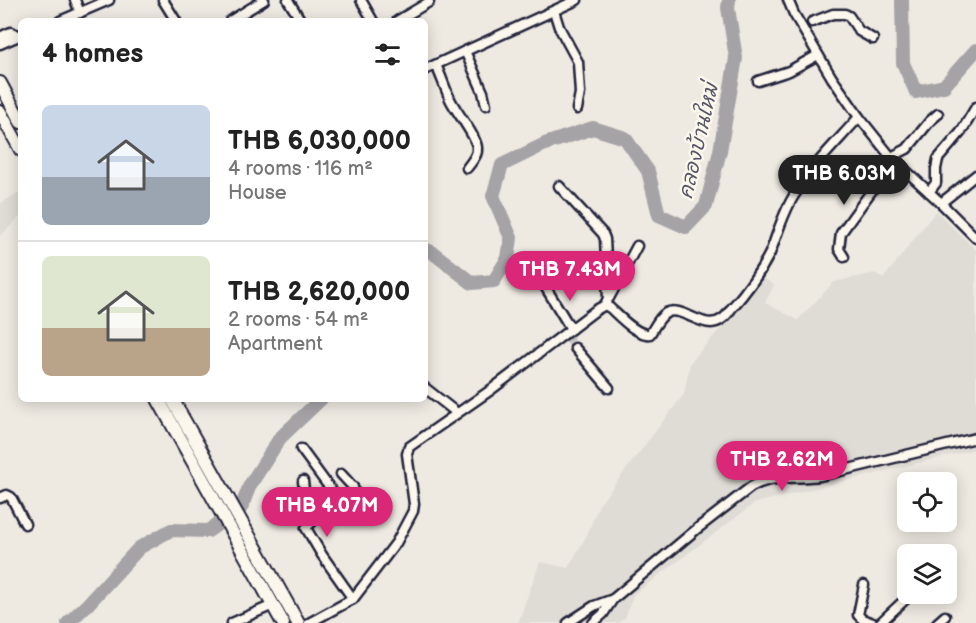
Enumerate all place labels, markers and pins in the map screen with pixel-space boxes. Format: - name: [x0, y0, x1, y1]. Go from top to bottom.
- pin: THB 6.03M: [775, 155, 913, 206]
- pin: THB 7.43M: [501, 251, 639, 302]
- pin: THB 2.62M: [713, 441, 851, 492]
- pin: THB 4.07M: [258, 487, 396, 538]

